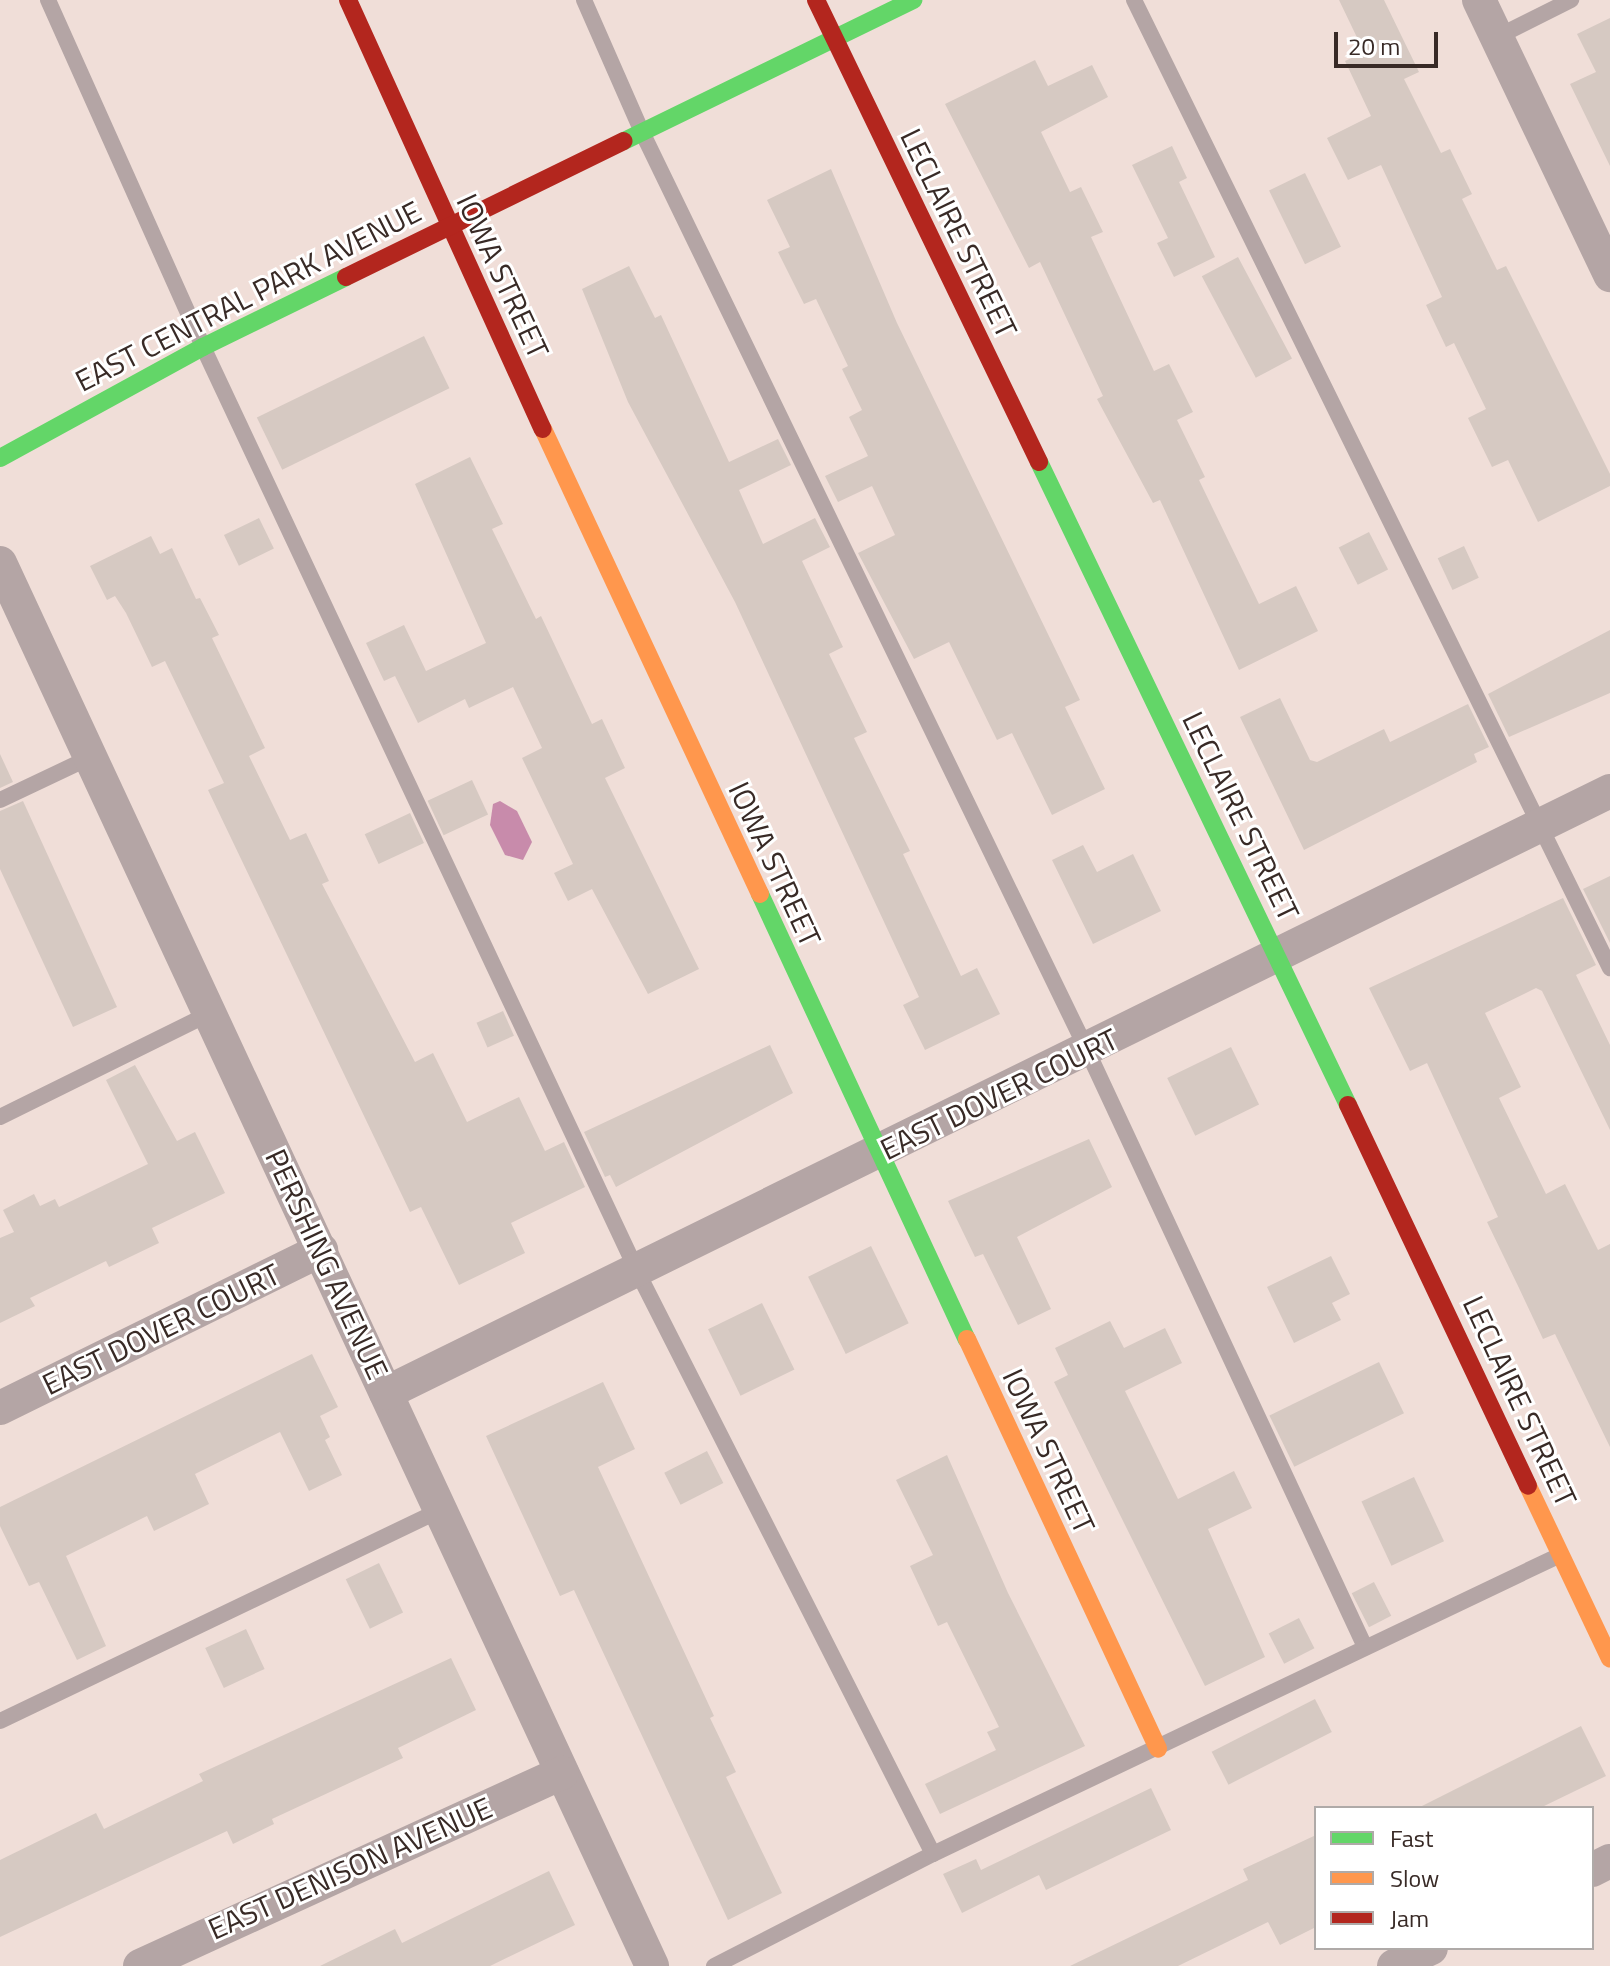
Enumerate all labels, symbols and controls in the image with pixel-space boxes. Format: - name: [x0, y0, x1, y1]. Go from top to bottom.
- scale bar: [1338, 16, 1442, 66]
- text: 20 m: [1348, 28, 1400, 64]
- street label: LECLAIRE STREET: [893, 123, 1025, 343]
- street label: IOWA STREET: [449, 188, 557, 364]
- street label: EAST CENTRAL PARK AVENUE: [69, 193, 427, 399]
- street label: LECLAIRE STREET: [1175, 706, 1307, 926]
- street label: IOWA STREET: [721, 776, 829, 952]
- street label: EAST DOVER COURT: [874, 1021, 1124, 1167]
- street label: PERSHING AVENUE: [258, 1143, 396, 1385]
- street label: EAST DOVER COURT: [36, 1256, 286, 1402]
- street label: LECLAIRE STREET: [1456, 1290, 1584, 1512]
- street label: IOWA STREET: [995, 1363, 1103, 1539]
- street label: EAST DENISON AVENUE: [203, 1789, 497, 1947]
- legend: [1314, 1806, 1594, 1950]
- text: Fast: [1390, 1820, 1433, 1856]
- text: Slow: [1390, 1860, 1439, 1896]
- text: Jam: [1390, 1900, 1429, 1936]

